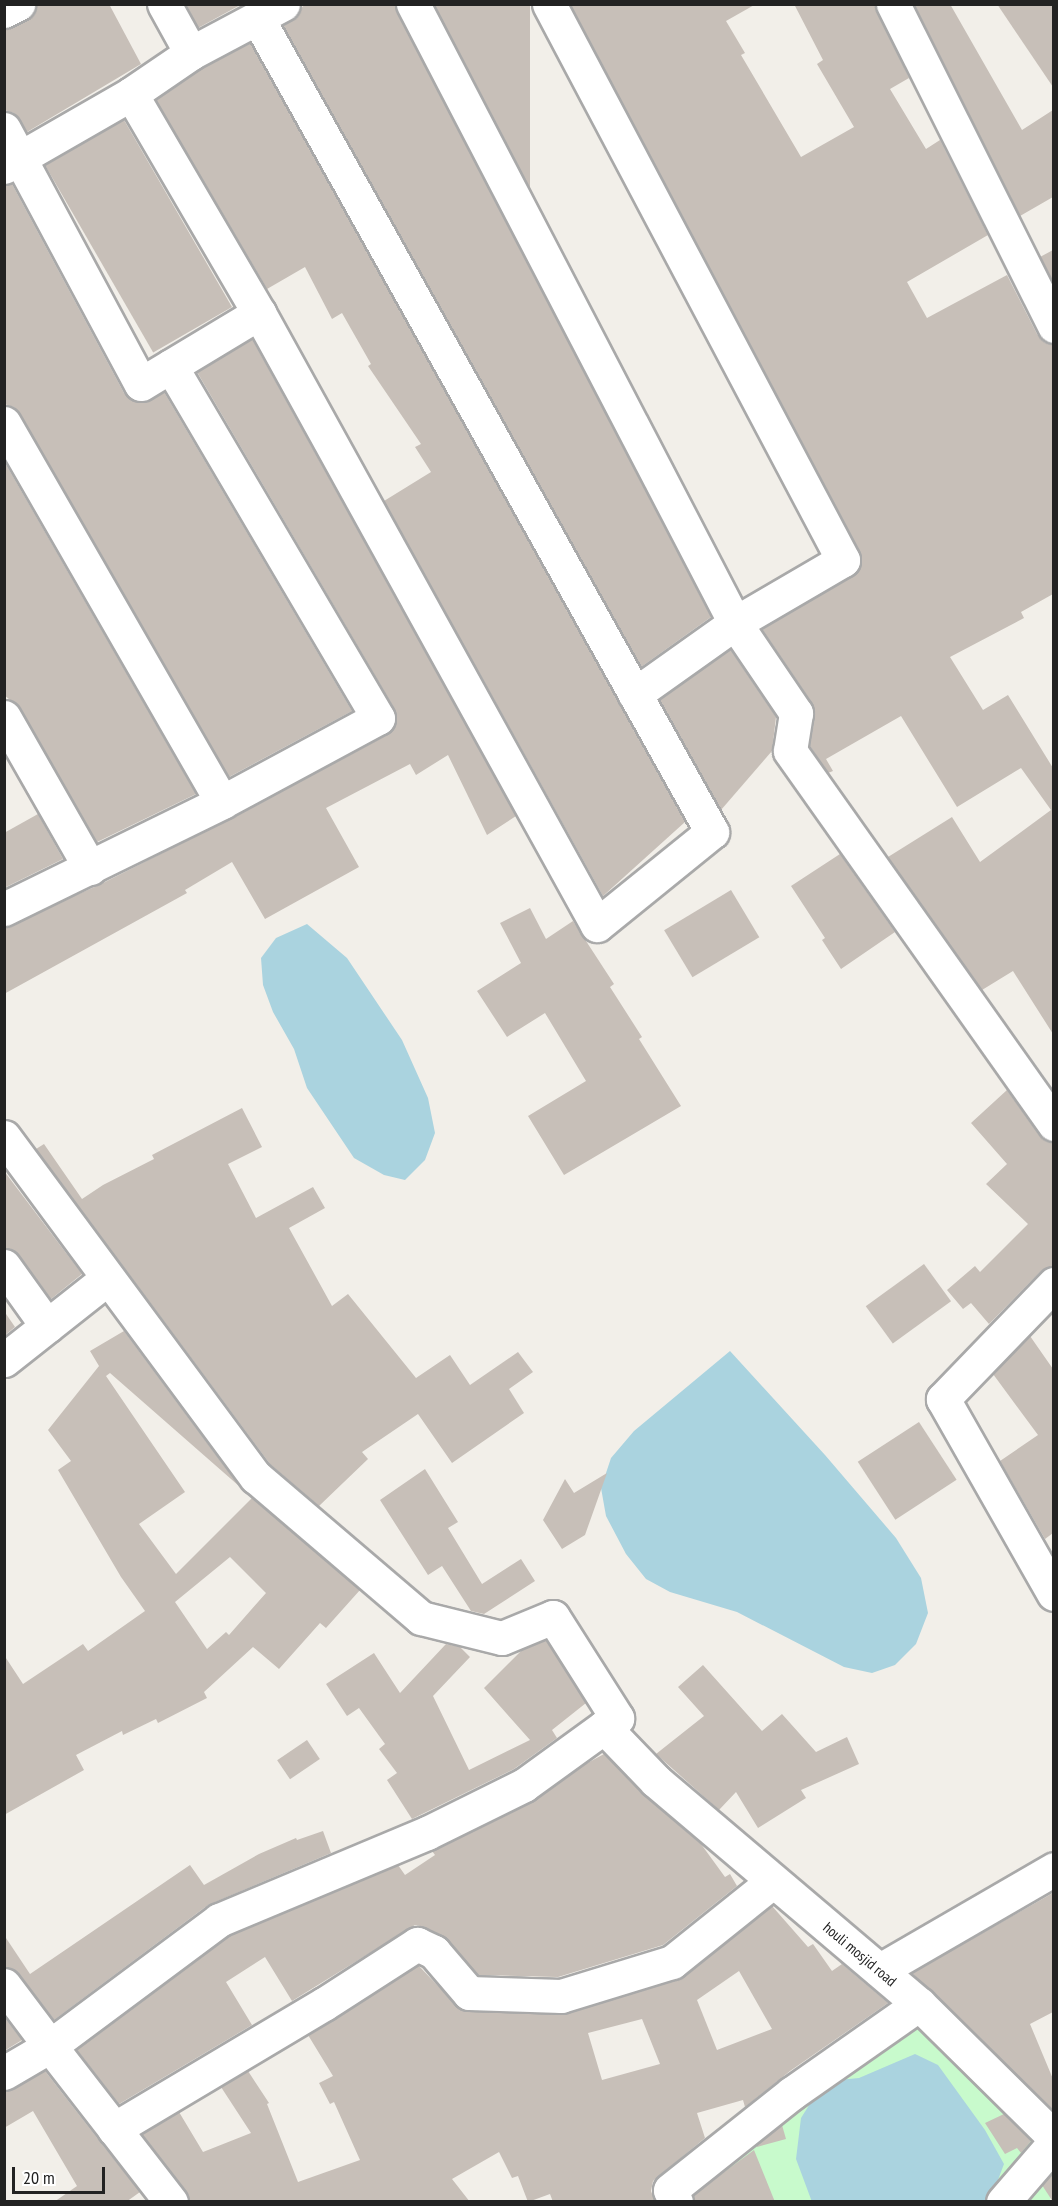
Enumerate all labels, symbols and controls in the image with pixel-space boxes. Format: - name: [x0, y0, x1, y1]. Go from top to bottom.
- street label: houli mosjid road: [820, 1918, 900, 1990]
- scale bar: [15, 2155, 108, 2193]
- text: 20 m: [23, 2166, 55, 2189]

